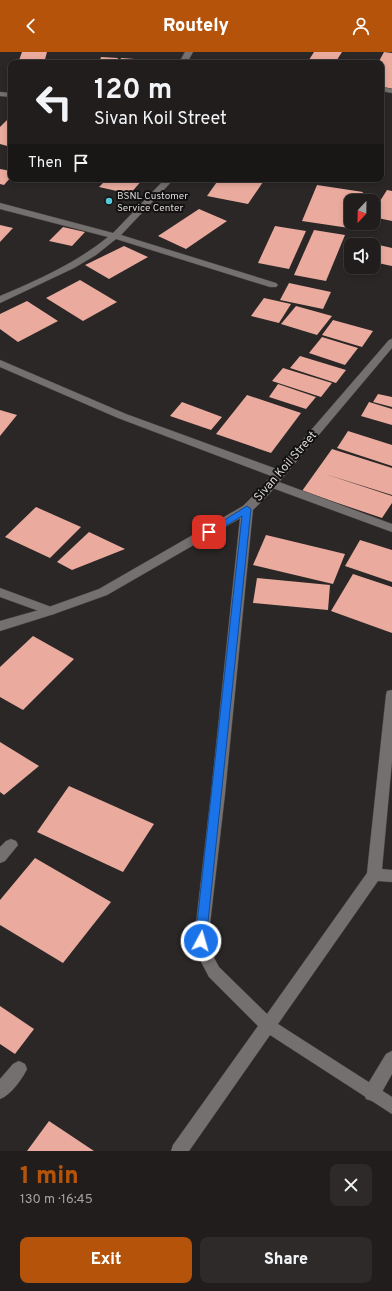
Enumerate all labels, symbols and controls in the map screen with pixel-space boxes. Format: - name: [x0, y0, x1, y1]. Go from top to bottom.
- icon: back: [20, 15, 42, 37]
- text: Routely: [163, 15, 229, 38]
- icon: person: [350, 15, 372, 37]
- text: 120 m: [94, 73, 172, 109]
- icon: left: [28, 76, 80, 128]
- text: Sivan Koil Street: [94, 108, 227, 131]
- icon: arrive: [70, 152, 92, 174]
- text: Then: [28, 154, 62, 173]
- place label: BSNL Customer Service Center: [117, 190, 188, 215]
- north arrow: [344, 194, 380, 230]
- map controls: [344, 194, 380, 274]
- marker: BSNL Customer Service Center: [104, 196, 114, 206]
- button: sound: [344, 238, 380, 274]
- street label: Sivan Koil Street: [251, 428, 321, 505]
- pin: [192, 515, 226, 549]
- icon: arrive: [198, 521, 220, 543]
- position arrow: [180, 920, 222, 962]
- text: 1 min: [20, 1162, 79, 1192]
- button: close: [330, 1164, 372, 1206]
- text: 130 m · 16:45: [20, 1192, 93, 1208]
- button: Exit: [20, 1237, 192, 1283]
- button: Share: [200, 1237, 372, 1283]

